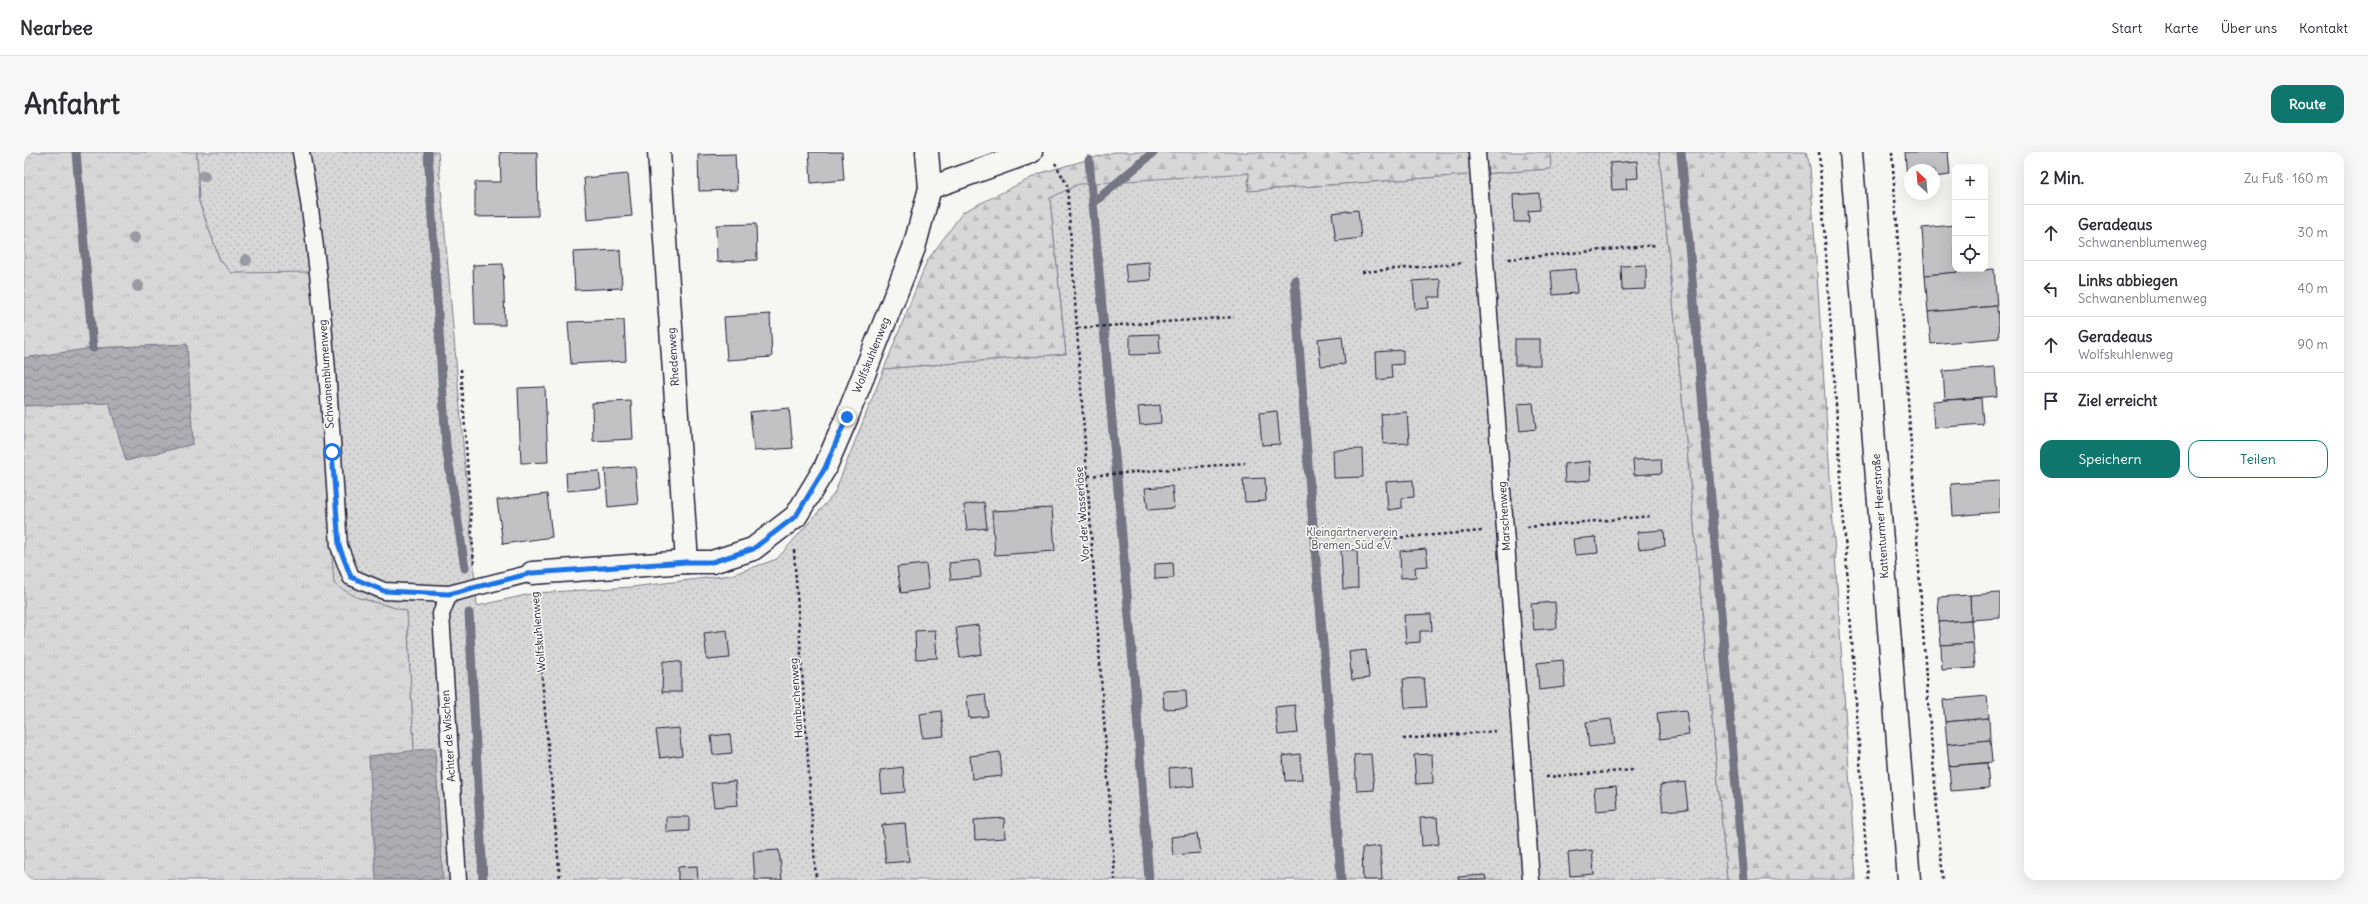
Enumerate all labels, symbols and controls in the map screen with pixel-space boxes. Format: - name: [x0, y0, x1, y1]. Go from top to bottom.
- text: Nearbee: [20, 16, 93, 40]
- text: Start: [2112, 19, 2142, 37]
- text: Karte: [2164, 19, 2199, 37]
- text: Über uns: [2221, 19, 2277, 37]
- text: Kontakt: [2299, 19, 2348, 37]
- button: Route: [2271, 85, 2344, 123]
- text: Anfahrt: [24, 86, 120, 122]
- north arrow: [1904, 164, 1940, 200]
- map controls: [1952, 164, 1988, 272]
- button: +: [1952, 164, 1988, 200]
- text: 2 Min.: [2040, 167, 2084, 189]
- text: Zu Fuß · 160 m: [2244, 170, 2328, 187]
- button: −: [1952, 200, 1988, 236]
- text: Geradeaus: [2078, 215, 2152, 234]
- icon: ahead: [2040, 222, 2062, 244]
- text: 30 m: [2298, 224, 2328, 241]
- text: Schwanenblumenweg: [2078, 234, 2207, 251]
- button: locate: [1952, 236, 1988, 272]
- text: Links abbiegen: [2078, 271, 2178, 290]
- icon: left: [2040, 278, 2062, 300]
- text: 40 m: [2297, 280, 2328, 297]
- text: Schwanenblumenweg: [2078, 290, 2207, 307]
- street label: Wolfskuhlenweg: [849, 315, 893, 395]
- street label: Schwanenblumenweg: [315, 319, 337, 429]
- street label: Rhedenweg: [664, 327, 682, 387]
- text: Geradeaus: [2078, 327, 2152, 346]
- icon: ahead: [2040, 334, 2062, 356]
- text: 90 m: [2297, 336, 2328, 353]
- text: Wolfskuhlenweg: [2078, 346, 2173, 363]
- icon: arrive: [2040, 390, 2062, 412]
- text: Ziel erreicht: [2078, 391, 2157, 410]
- route end: [838, 408, 856, 426]
- button: Speichern: [2040, 440, 2180, 478]
- button: Teilen: [2188, 440, 2328, 478]
- route start: [323, 443, 341, 461]
- street label: Kattenturmer Heerstraße: [1869, 453, 1891, 579]
- street label: Vor der Wasserlöse: [1072, 466, 1092, 562]
- street label: Marschenweg: [1495, 481, 1513, 551]
- park label: Kleingärtnerverein Bremen-Süd e.V.: [1306, 525, 1398, 552]
- street label: Wolfskuhlenweg: [528, 591, 548, 673]
- street label: Hainbuchenweg: [786, 657, 806, 739]
- street label: Achter de Wischen: [438, 690, 458, 782]

